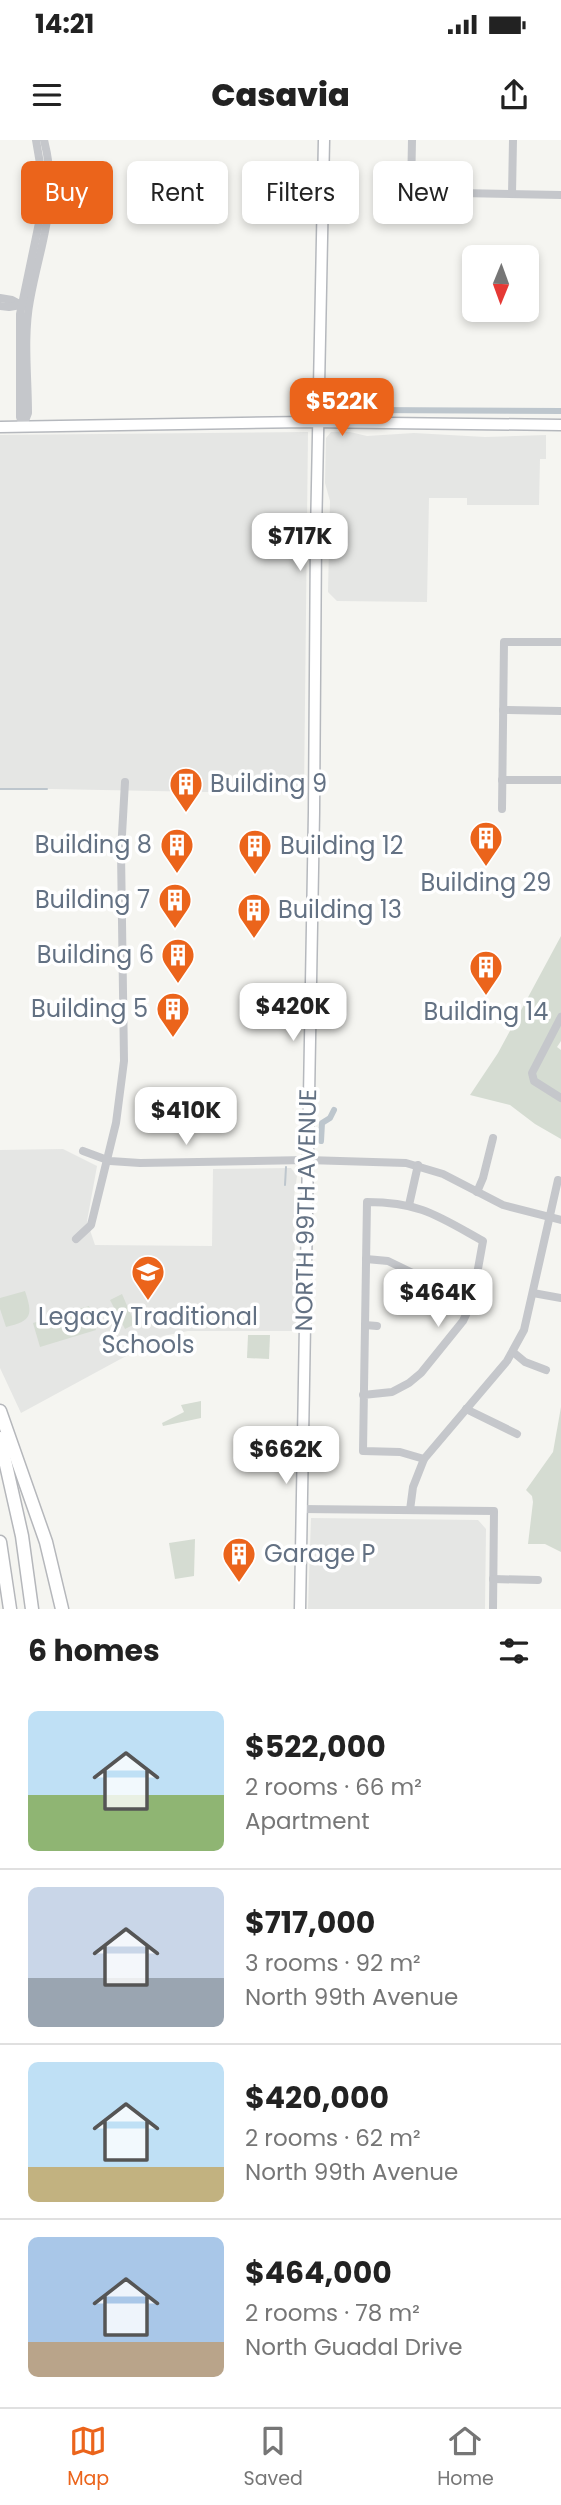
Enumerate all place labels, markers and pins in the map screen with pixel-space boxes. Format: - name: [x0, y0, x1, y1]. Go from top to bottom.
- pin: $522K: [293, 378, 391, 438]
- pin: $717K: [251, 514, 349, 573]
- building icon: Building 9: [167, 765, 205, 814]
- place label: Building 9: [210, 767, 327, 800]
- building icon: Building 29: [467, 819, 505, 868]
- building icon: Building 8: [158, 826, 196, 875]
- building icon: Building 12: [236, 827, 274, 876]
- place label: Building 8: [35, 828, 152, 861]
- place label: Building 12: [280, 829, 403, 862]
- place label: Building 29: [421, 866, 551, 899]
- building icon: Building 7: [156, 881, 194, 930]
- place label: Building 7: [35, 883, 150, 916]
- building icon: Building 13: [235, 891, 273, 940]
- place label: Building 13: [278, 893, 402, 926]
- building icon: Building 6: [159, 936, 197, 985]
- place label: Building 6: [37, 938, 154, 971]
- building icon: Building 14: [467, 948, 505, 997]
- pin: $420K: [244, 984, 342, 1043]
- building icon: Building 5: [154, 990, 192, 1039]
- place label: Building 5: [31, 992, 148, 1025]
- place label: Building 14: [424, 995, 548, 1028]
- pin: $410K: [137, 1088, 235, 1147]
- school or university icon: Legacy Traditional Schools: [129, 1253, 167, 1302]
- pin: $464K: [389, 1270, 487, 1329]
- place label: Legacy Traditional Schools: [38, 1300, 258, 1361]
- pin: $662K: [237, 1426, 335, 1486]
- building icon: Garage P: [220, 1535, 258, 1584]
- place label: Garage P: [264, 1537, 376, 1570]

